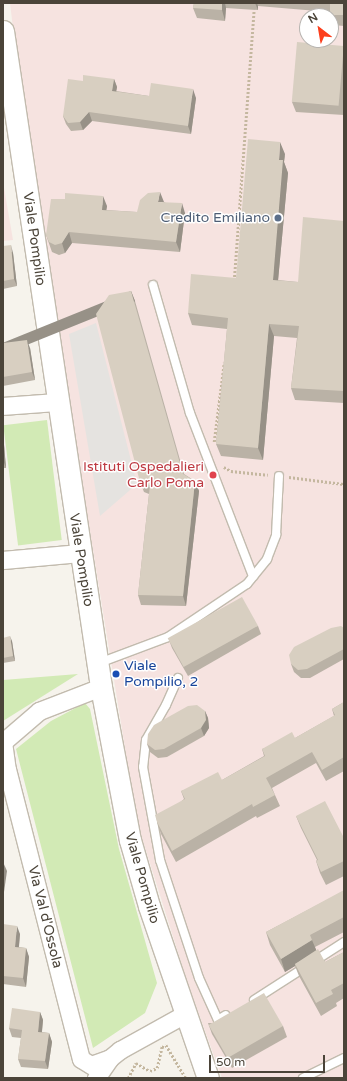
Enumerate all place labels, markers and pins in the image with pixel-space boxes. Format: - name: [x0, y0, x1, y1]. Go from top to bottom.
- place label: Credito Emiliano: [161, 210, 270, 226]
- marker: Credito Emiliano: [273, 213, 283, 223]
- place label: Istituti Ospedalieri Carlo Poma: [83, 459, 204, 492]
- marker: Istituti Ospedalieri Carlo Poma: [207, 469, 219, 481]
- place label: Viale Pompilio, 2: [124, 658, 198, 690]
- marker: Viale Pompilio, 2: [111, 669, 121, 679]

